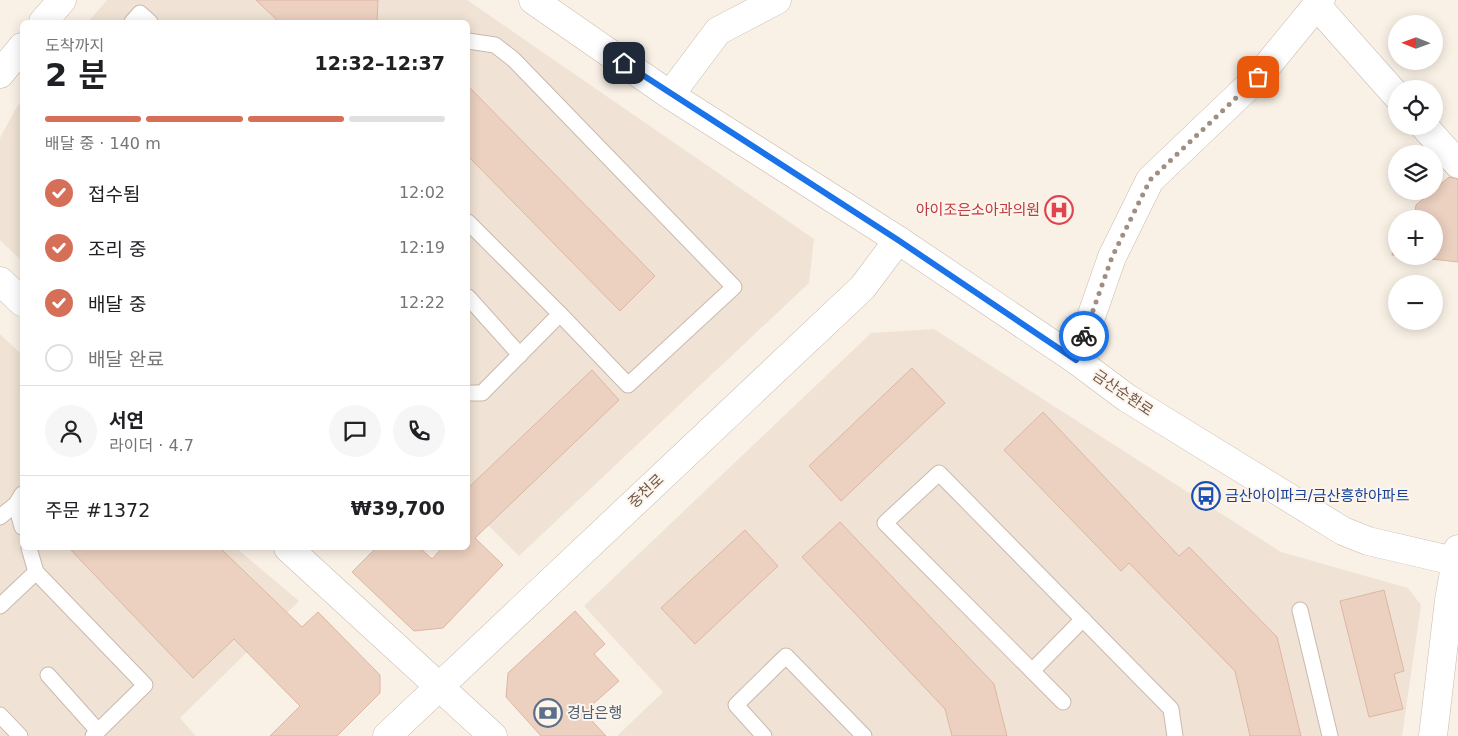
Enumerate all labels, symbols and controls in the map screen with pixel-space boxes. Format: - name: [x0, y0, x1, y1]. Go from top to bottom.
- north arrow: [1388, 15, 1442, 70]
- map controls: [1388, 15, 1443, 330]
- text: 도착까지: [45, 36, 104, 55]
- pin: [603, 42, 645, 84]
- icon: home: [610, 49, 638, 77]
- text: 12:32–12:37: [315, 52, 445, 74]
- text: 2 분: [45, 56, 108, 94]
- pin: [1237, 56, 1279, 98]
- icon: bag: [1244, 63, 1272, 91]
- button: locate: [1388, 80, 1443, 135]
- text: 배달 중 · 140 m: [45, 134, 161, 153]
- button: layers: [1388, 145, 1443, 200]
- icon: check: [45, 179, 73, 207]
- text: 접수됨: [88, 183, 140, 205]
- text: 12:02: [399, 183, 445, 202]
- hospital icon: 아이조은소아과의원: [1044, 195, 1074, 225]
- place label: 아이조은소아과의원: [916, 201, 1040, 219]
- button: +: [1388, 210, 1443, 265]
- icon: check: [45, 234, 73, 262]
- text: 조리 중: [88, 238, 146, 260]
- text: 12:19: [399, 238, 445, 257]
- button: −: [1388, 275, 1443, 330]
- icon: check: [45, 289, 73, 317]
- text: 배달 중: [88, 293, 146, 315]
- text: 12:22: [399, 293, 445, 312]
- courier: [1059, 311, 1109, 361]
- icon: bike: [1070, 322, 1098, 350]
- text: 배달 완료: [88, 348, 164, 370]
- street label: 금산순환로: [1089, 366, 1157, 420]
- button: person: [45, 405, 97, 457]
- button: chat: [329, 405, 381, 457]
- button: phone: [393, 405, 445, 457]
- text: 서연: [109, 409, 144, 431]
- text: 라이더 · 4.7: [109, 436, 194, 455]
- street label: 중천로: [625, 470, 667, 512]
- bus stop icon: 금산아이파크/금산흥한아파트: [1191, 481, 1221, 511]
- place label: 금산아이파크/금산흥한아파트: [1225, 487, 1410, 505]
- text: ₩39,700: [351, 497, 445, 519]
- text: 주문 #1372: [45, 499, 150, 521]
- bank icon: 경남은행: [533, 698, 563, 728]
- place label: 경남은행: [567, 704, 622, 722]

